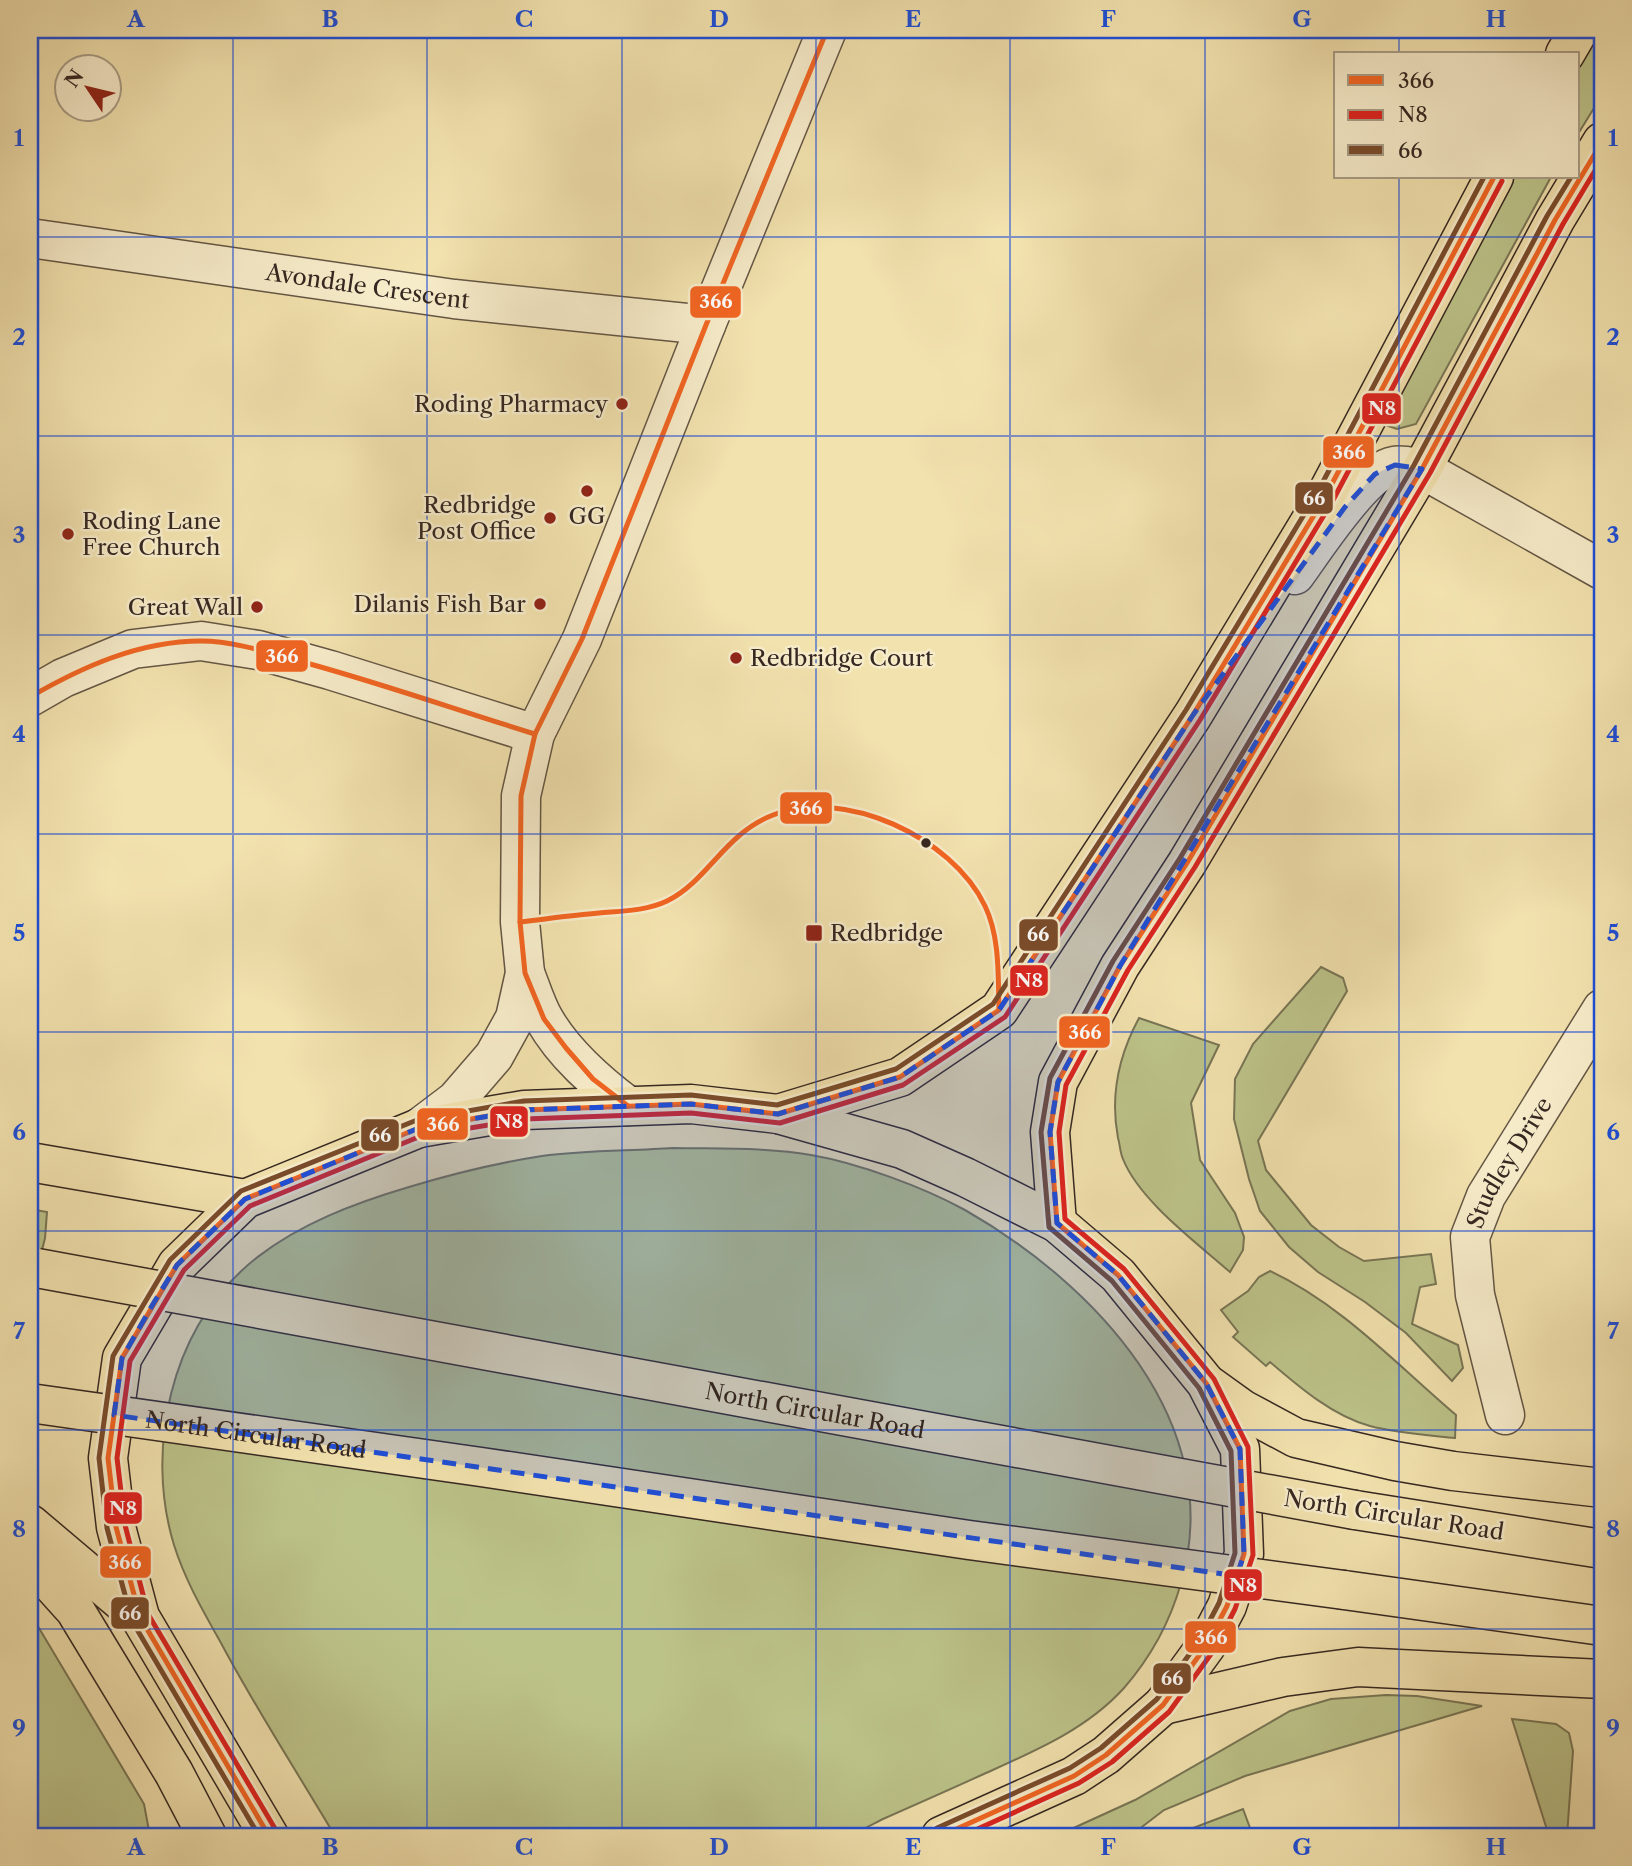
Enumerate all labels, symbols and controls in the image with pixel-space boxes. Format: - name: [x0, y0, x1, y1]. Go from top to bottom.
- text: A: [126, 5, 146, 33]
- text: B: [321, 5, 339, 33]
- text: C: [515, 5, 533, 33]
- text: D: [709, 5, 729, 33]
- text: E: [905, 5, 921, 33]
- text: F: [1100, 5, 1116, 33]
- text: G: [1292, 5, 1312, 33]
- text: H: [1486, 5, 1507, 33]
- north arrow: [52, 52, 122, 122]
- legend: [1334, 52, 1580, 178]
- text: N: [60, 65, 89, 92]
- text: 366: [1398, 68, 1434, 93]
- text: N8: [1398, 102, 1428, 127]
- text: 1: [14, 124, 25, 152]
- text: 1: [1608, 124, 1619, 152]
- text: 66: [1398, 138, 1423, 163]
- street label: Avondale Crescent: [263, 258, 471, 315]
- line badge: 366: [689, 285, 742, 319]
- text: 366: [699, 290, 733, 313]
- text: 2: [12, 323, 26, 351]
- text: 2: [1606, 323, 1620, 351]
- place label: Roding Pharmacy: [414, 390, 608, 418]
- line badge: N8: [1361, 392, 1402, 425]
- marker: Roding Pharmacy: [614, 396, 630, 412]
- text: N8: [1368, 397, 1396, 420]
- line badge: 366: [1322, 435, 1375, 469]
- text: 366: [1332, 441, 1366, 464]
- line badge: 66: [1294, 481, 1334, 515]
- marker: GG: [579, 483, 595, 499]
- text: 66: [1303, 487, 1325, 510]
- place label: Redbridge Post Office: [417, 491, 536, 545]
- place label: GG: [568, 502, 606, 530]
- place label: Roding Lane Free Church: [82, 507, 221, 561]
- marker: Redbridge Post Office: [542, 510, 558, 526]
- text: 3: [13, 521, 26, 549]
- text: 3: [1607, 521, 1620, 549]
- marker: Roding Lane Free Church: [60, 526, 76, 542]
- place label: Dilanis Fish Bar: [354, 590, 526, 618]
- place label: Great Wall: [128, 593, 243, 621]
- marker: Dilanis Fish Bar: [532, 596, 548, 612]
- marker: Great Wall: [249, 599, 265, 615]
- line badge: 366: [255, 639, 309, 673]
- place label: Redbridge Court: [750, 644, 933, 672]
- text: 366: [265, 645, 299, 668]
- marker: Redbridge Court: [728, 650, 744, 666]
- text: 4: [12, 720, 26, 748]
- text: 4: [1606, 720, 1620, 748]
- line badge: 366: [779, 791, 833, 825]
- text: 366: [789, 797, 823, 820]
- unlabelled marker: [919, 836, 933, 850]
- line badge: 66: [1018, 918, 1059, 952]
- text: 5: [13, 919, 25, 947]
- place label: Redbridge: [830, 919, 943, 947]
- text: 5: [1607, 919, 1619, 947]
- marker: Redbridge: [804, 923, 824, 943]
- text: 66: [1027, 923, 1049, 946]
- line badge: N8: [1009, 964, 1049, 997]
- text: N8: [1015, 969, 1043, 992]
- line badge: 366: [1058, 1015, 1111, 1049]
- text: 366: [1068, 1021, 1102, 1044]
- street label: Studley Drive: [1461, 1092, 1558, 1232]
- line badge: N8: [489, 1105, 529, 1138]
- line badge: 366: [416, 1107, 469, 1141]
- text: N8: [495, 1110, 523, 1133]
- text: 366: [426, 1113, 460, 1136]
- text: 6: [12, 1118, 26, 1146]
- line badge: 66: [360, 1118, 400, 1152]
- text: 6: [1606, 1118, 1620, 1146]
- text: 66: [369, 1124, 391, 1147]
- text: 7: [13, 1317, 25, 1345]
- text: 7: [1607, 1317, 1619, 1345]
- street label: North Circular Road: [703, 1377, 927, 1445]
- street label: North Circular Road: [144, 1406, 368, 1465]
- street label: North Circular Road: [1282, 1484, 1506, 1546]
- line badge: N8: [103, 1491, 143, 1525]
- text: N8: [109, 1497, 137, 1520]
- text: 8: [12, 1515, 26, 1543]
- text: 8: [1606, 1515, 1620, 1543]
- line badge: 366: [99, 1545, 152, 1579]
- text: 366: [108, 1551, 142, 1574]
- line badge: N8: [1223, 1568, 1263, 1602]
- text: N8: [1229, 1574, 1257, 1597]
- line badge: 66: [110, 1596, 150, 1630]
- text: 66: [119, 1602, 141, 1625]
- line badge: 366: [1184, 1620, 1237, 1654]
- text: 366: [1194, 1626, 1228, 1649]
- line badge: 66: [1152, 1662, 1192, 1695]
- text: 66: [1161, 1667, 1183, 1690]
- text: 9: [12, 1714, 26, 1742]
- text: 9: [1606, 1714, 1620, 1742]
- text: A: [126, 1833, 146, 1861]
- text: B: [321, 1833, 339, 1861]
- text: C: [515, 1833, 533, 1861]
- text: D: [709, 1833, 729, 1861]
- text: E: [905, 1833, 921, 1861]
- text: F: [1100, 1833, 1116, 1861]
- text: G: [1292, 1833, 1312, 1861]
- text: H: [1486, 1833, 1507, 1861]

